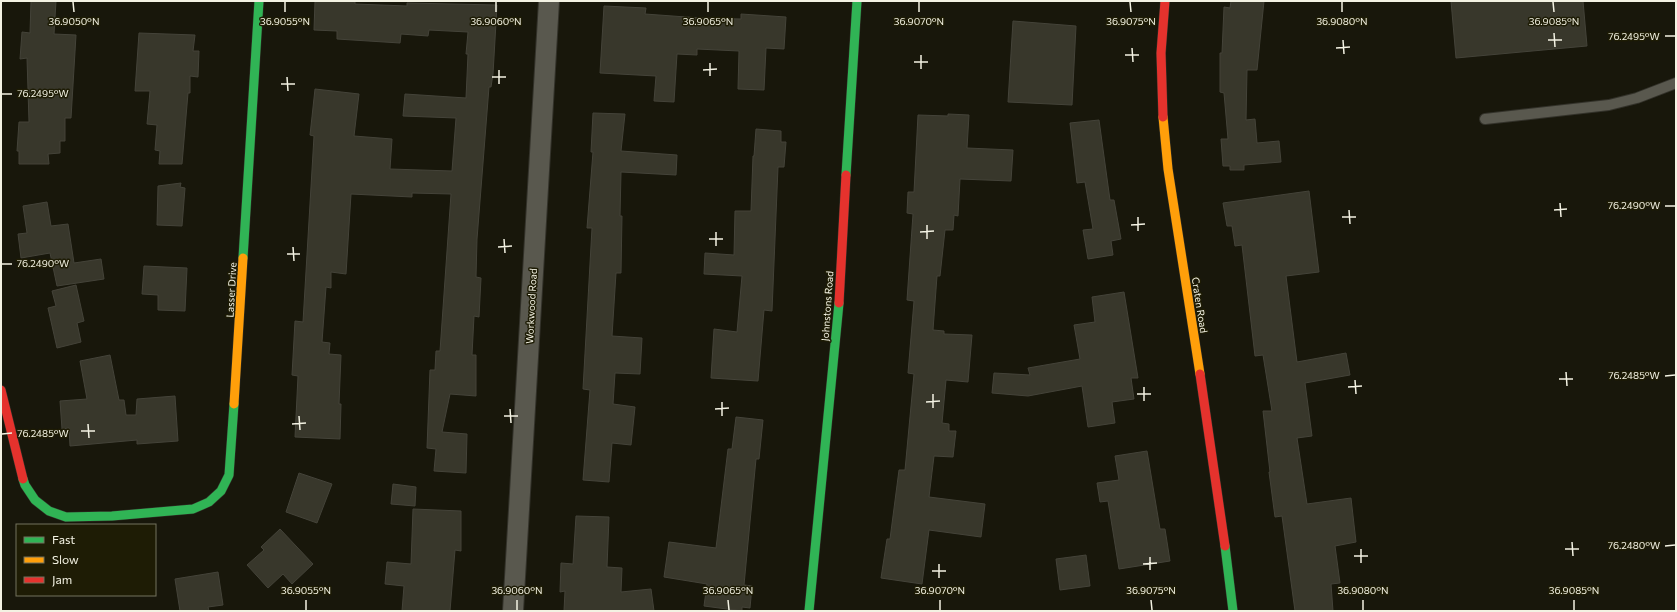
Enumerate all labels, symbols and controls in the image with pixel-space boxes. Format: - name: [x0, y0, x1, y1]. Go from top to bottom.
- text: 36.9050°N: [49, 15, 99, 27]
- text: 36.9055°N: [260, 15, 310, 27]
- text: 36.9060°N: [470, 15, 522, 27]
- text: 36.9065°N: [683, 15, 733, 27]
- text: 36.9070°N: [894, 15, 944, 27]
- text: 36.9075°N: [1106, 15, 1156, 27]
- text: 36.9080°N: [1316, 15, 1368, 27]
- text: 36.9085°N: [1529, 15, 1579, 27]
- text: 76.2495°W: [1608, 30, 1660, 42]
- text: 76.2495°W: [17, 87, 69, 99]
- text: 76.2490°W: [1608, 199, 1660, 211]
- text: 76.2490°W: [17, 257, 69, 269]
- street label: Lasser Drive: [224, 262, 238, 318]
- street label: Workwood Road: [523, 268, 539, 344]
- street label: Johnstons Road: [819, 270, 835, 342]
- street label: Craten Road: [1190, 276, 1210, 334]
- text: 76.2485°W: [1608, 369, 1660, 381]
- text: 76.2485°W: [17, 427, 69, 439]
- legend: [16, 524, 156, 596]
- text: Fast: [52, 532, 75, 546]
- text: 76.2480°W: [1608, 539, 1660, 551]
- text: Slow: [52, 552, 79, 566]
- text: Jam: [52, 572, 72, 587]
- text: 36.9055°N: [281, 584, 331, 596]
- text: 36.9060°N: [491, 584, 543, 596]
- text: 36.9065°N: [703, 584, 753, 596]
- text: 36.9070°N: [915, 584, 965, 596]
- text: 36.9075°N: [1126, 584, 1176, 596]
- text: 36.9080°N: [1337, 584, 1389, 596]
- text: 36.9085°N: [1549, 584, 1599, 596]

